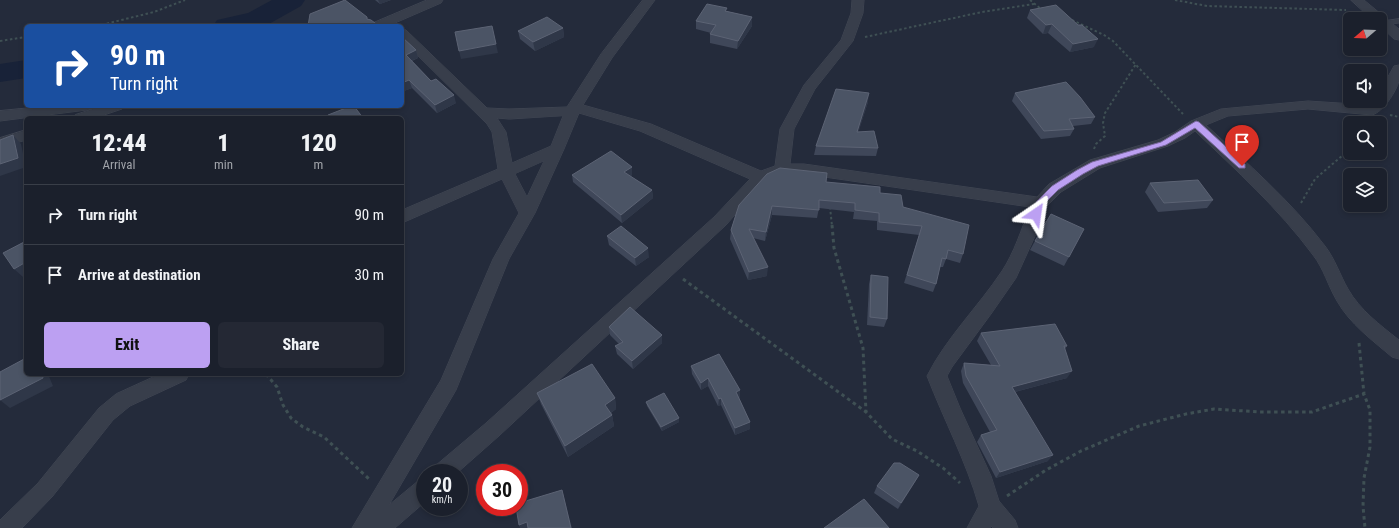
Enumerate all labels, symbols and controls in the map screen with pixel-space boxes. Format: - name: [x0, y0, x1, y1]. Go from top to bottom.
- north arrow: [1343, 12, 1387, 56]
- map controls: [1343, 12, 1387, 212]
- text: 90 m: [110, 39, 166, 72]
- icon: right: [44, 40, 96, 92]
- button: sound: [1343, 64, 1387, 108]
- text: Turn right: [110, 73, 178, 94]
- button: search: [1343, 116, 1387, 160]
- pin: [1225, 125, 1259, 166]
- text: 12:44: [91, 129, 147, 157]
- text: 1: [217, 129, 230, 157]
- text: 120: [300, 129, 337, 157]
- icon: arrive: [1231, 131, 1253, 153]
- text: Arrival: [102, 157, 136, 172]
- text: min: [214, 157, 233, 172]
- text: m: [314, 157, 323, 172]
- button: layers: [1343, 168, 1387, 212]
- position arrow: [1015, 193, 1057, 235]
- icon: right: [44, 204, 66, 226]
- text: Turn right: [78, 206, 137, 224]
- text: 90 m: [354, 206, 384, 224]
- icon: arrive: [44, 264, 66, 286]
- text: Arrive at destination: [78, 266, 201, 284]
- text: 30 m: [354, 266, 384, 284]
- button: Exit: [44, 322, 210, 368]
- button: Share: [218, 322, 384, 368]
- speed limit sign: 30: [476, 464, 528, 516]
- text: 20: [432, 473, 452, 497]
- text: km/h: [432, 494, 452, 505]

